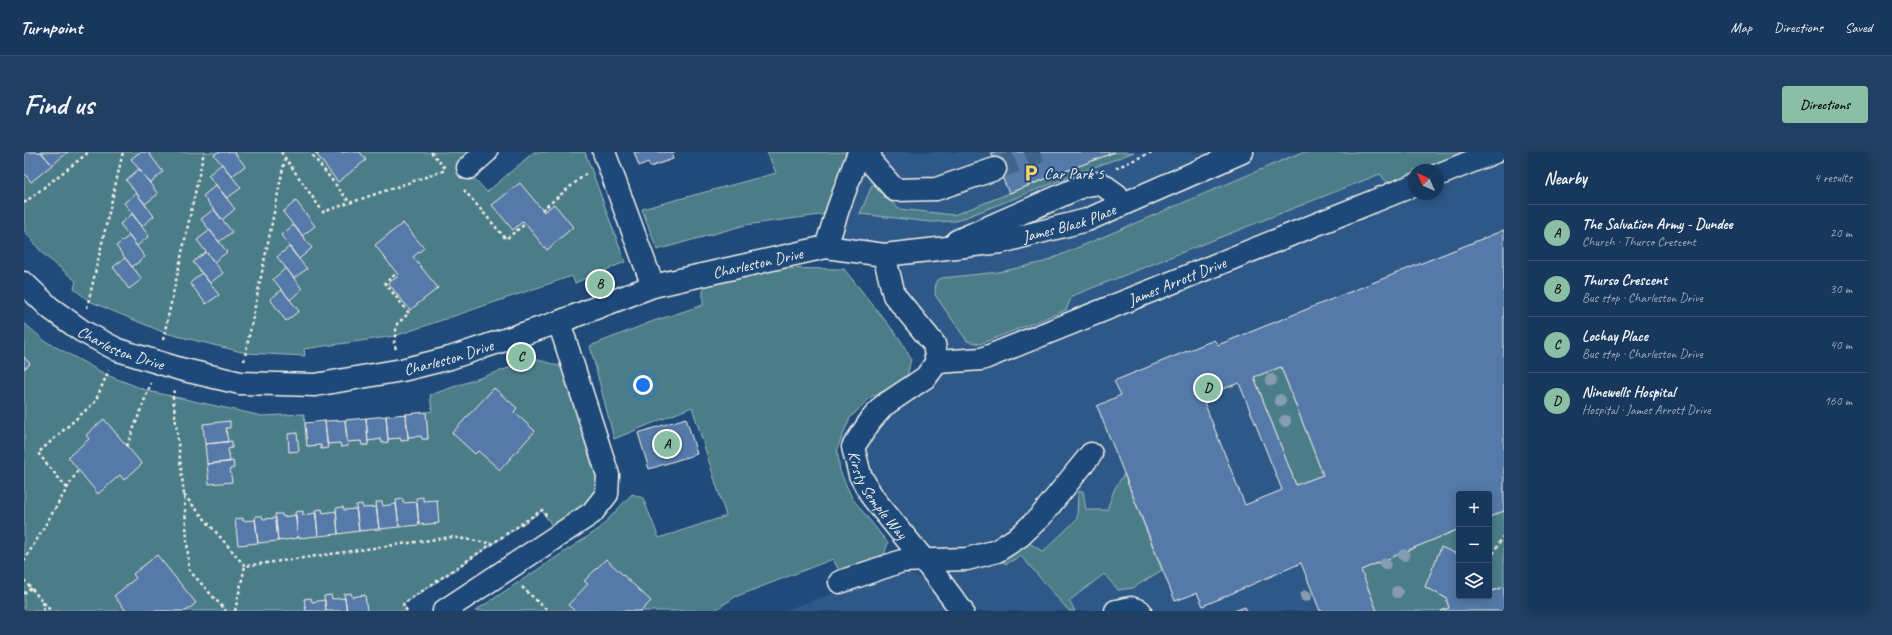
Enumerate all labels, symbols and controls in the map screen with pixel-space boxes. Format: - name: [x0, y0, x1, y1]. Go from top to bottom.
- text: Turnpoint: [20, 16, 82, 40]
- text: Map: [1731, 19, 1752, 36]
- text: Directions: [1774, 19, 1823, 36]
- text: Saved: [1845, 19, 1872, 36]
- button: Directions: [1782, 86, 1868, 123]
- text: Find us: [24, 87, 94, 122]
- parking icon: Car Park 5: [1021, 163, 1041, 183]
- place label: Car Park 5: [1044, 164, 1105, 184]
- north arrow: [1408, 164, 1444, 200]
- text: Nearby: [1544, 168, 1587, 189]
- text: 4 results: [1814, 170, 1852, 186]
- street label: James Black Place: [1019, 199, 1120, 247]
- text: The Salvation Army - Dundee: [1582, 215, 1732, 234]
- text: A: [1554, 225, 1560, 241]
- text: 20 m: [1830, 225, 1852, 241]
- text: Church · Thurso Crescent: [1582, 234, 1696, 250]
- street label: Charleston Drive: [711, 243, 807, 283]
- street label: James Arrott Drive: [1124, 252, 1231, 311]
- pin: B: [587, 269, 613, 299]
- text: Thurso Crescent: [1582, 271, 1667, 290]
- text: B: [1554, 281, 1560, 297]
- text: 30 m: [1830, 281, 1852, 297]
- text: Bus stop · Charleston Drive: [1582, 290, 1703, 306]
- street label: Charleston Drive: [74, 321, 168, 375]
- text: Lochay Place: [1582, 327, 1648, 346]
- street label: Charleston Drive: [402, 335, 497, 380]
- text: C: [1554, 337, 1560, 353]
- text: 40 m: [1830, 337, 1852, 353]
- pin: C: [508, 342, 534, 372]
- text: Bus stop · Charleston Drive: [1582, 346, 1703, 362]
- pin: D: [1195, 373, 1221, 403]
- your location: [633, 375, 653, 395]
- text: Ninewells Hospital: [1582, 383, 1675, 402]
- text: D: [1553, 393, 1561, 409]
- text: 160 m: [1824, 393, 1852, 409]
- text: Hospital · James Arrott Drive: [1582, 402, 1710, 418]
- pin: A: [654, 429, 680, 459]
- street label: Kirsty Semple Way: [843, 449, 913, 545]
- map controls: [1456, 491, 1492, 599]
- button: +: [1456, 491, 1492, 527]
- button: −: [1456, 527, 1492, 563]
- button: layers: [1456, 563, 1492, 599]

